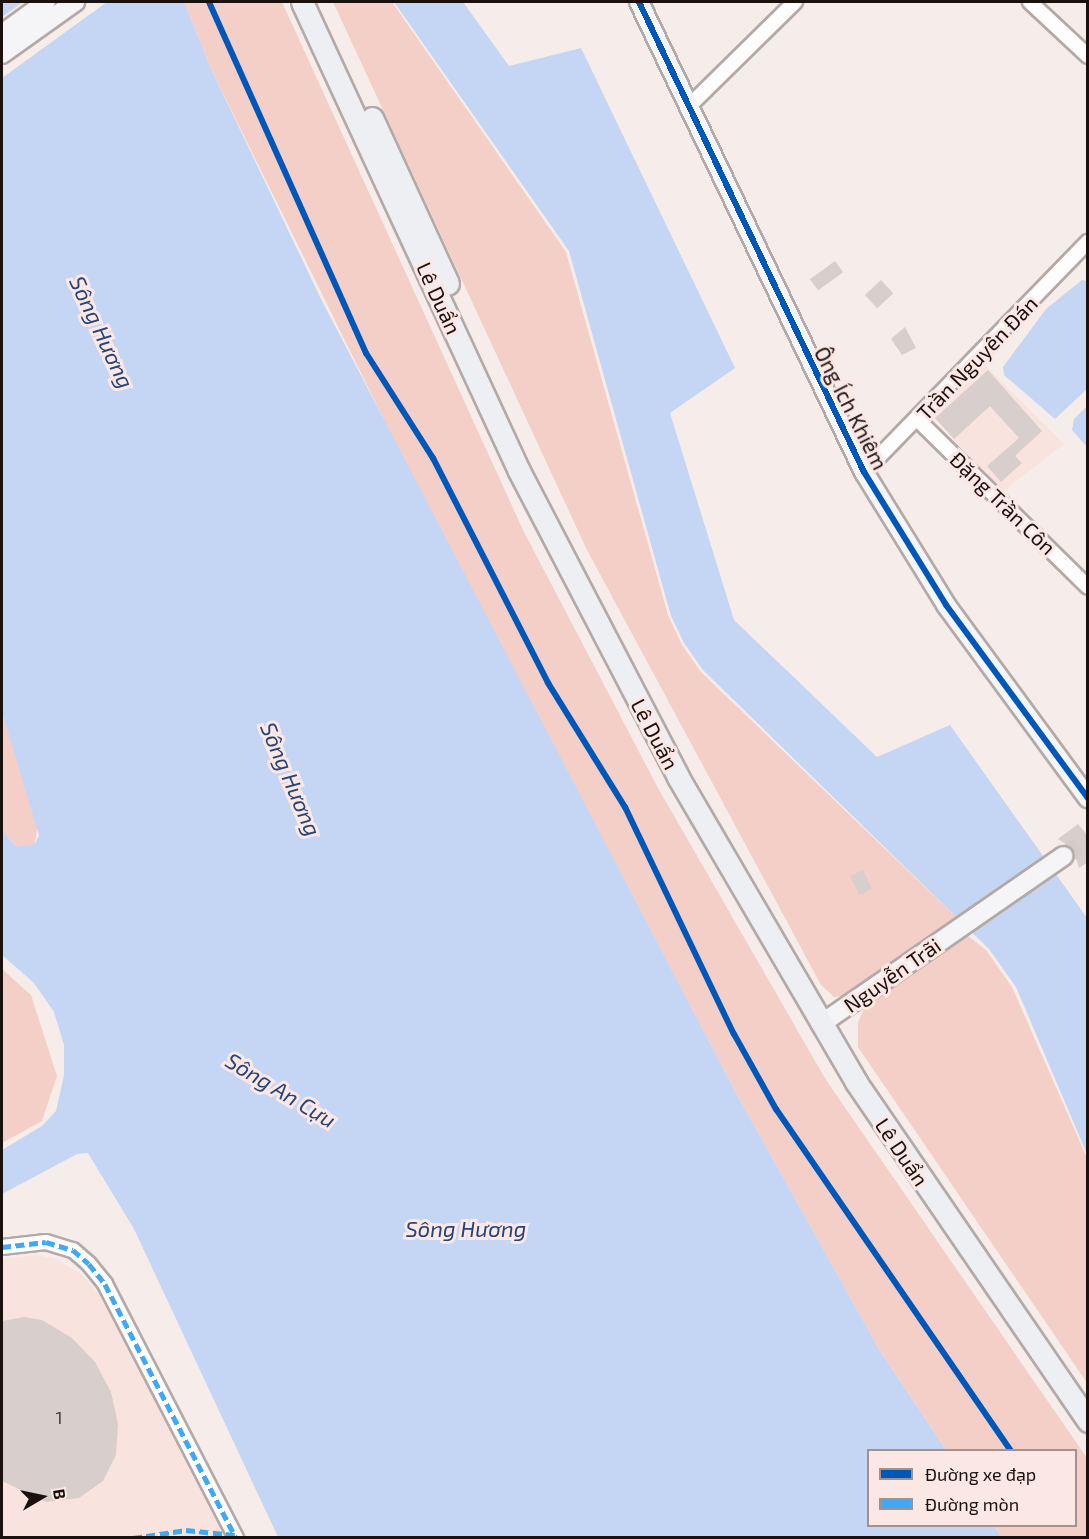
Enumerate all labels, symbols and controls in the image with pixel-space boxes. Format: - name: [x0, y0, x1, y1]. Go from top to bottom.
- street label: Lê Duẩn: [411, 258, 467, 338]
- water label: Sông Hương: [64, 272, 140, 392]
- street label: Trần Nguyên Đán: [911, 291, 1043, 425]
- street label: Ông Ích Khiêm: [809, 342, 893, 474]
- street label: Đặng Trần Côn: [945, 446, 1061, 560]
- street label: Lê Duẩn: [626, 694, 684, 774]
- water label: Sông Hương: [255, 718, 327, 840]
- street label: Nguyễn Trãi: [838, 932, 946, 1018]
- water label: Sông An Cựu: [221, 1047, 341, 1133]
- street label: Lê Duẩn: [870, 1113, 934, 1191]
- water label: Sông Hương: [406, 1216, 526, 1242]
- house number: 1: [55, 1406, 63, 1428]
- legend: [867, 1449, 1077, 1527]
- text: Đường xe đạp: [925, 1463, 1036, 1485]
- north arrow: [12, 1467, 72, 1527]
- text: B: [50, 1488, 70, 1501]
- text: Đường mòn: [925, 1493, 1019, 1515]

